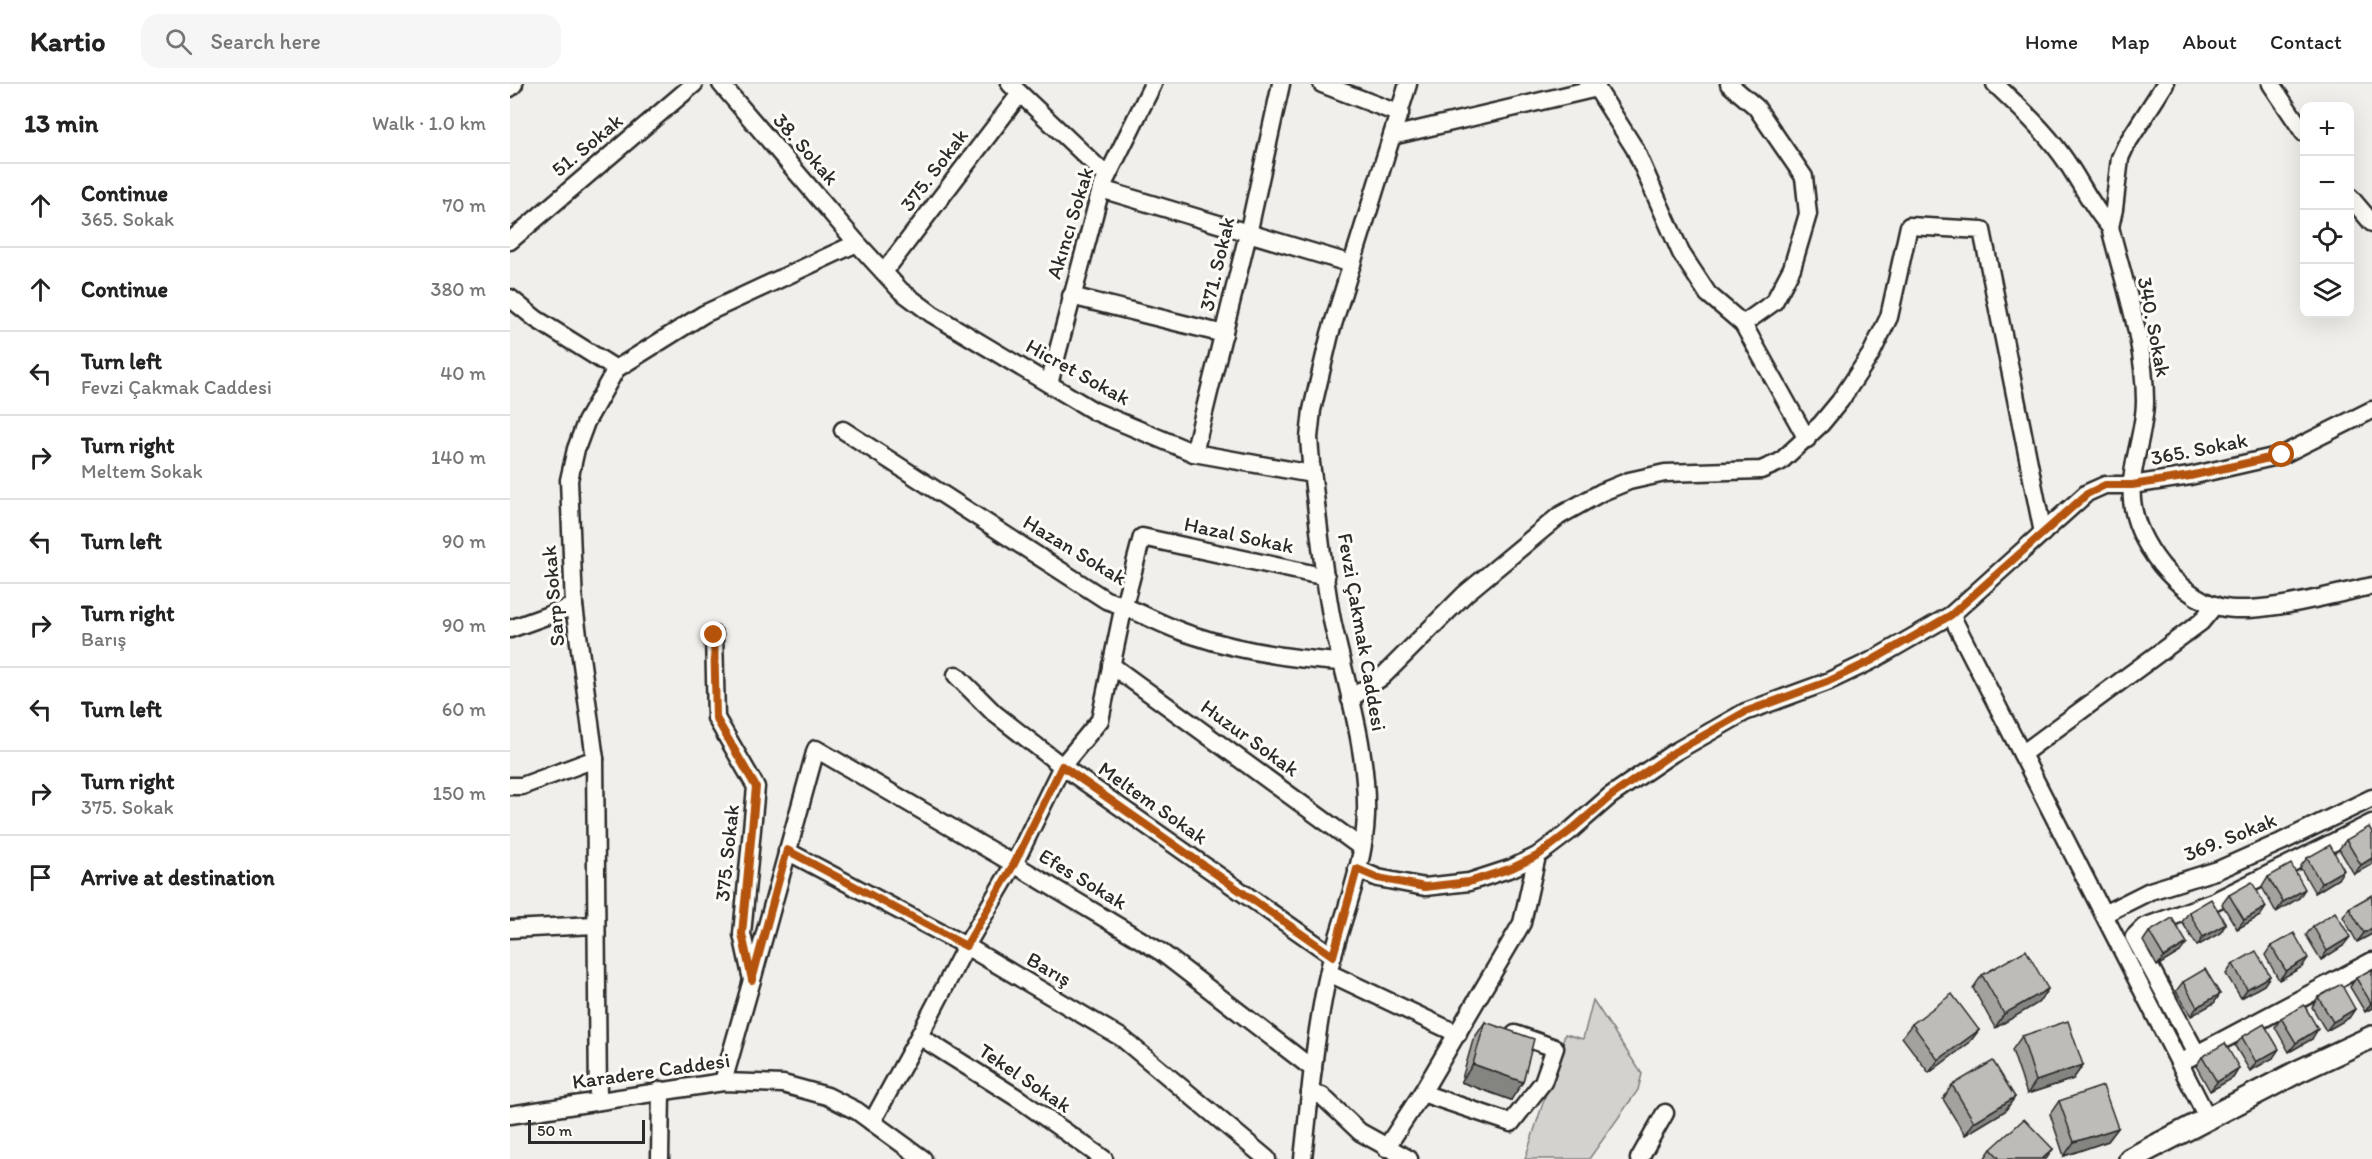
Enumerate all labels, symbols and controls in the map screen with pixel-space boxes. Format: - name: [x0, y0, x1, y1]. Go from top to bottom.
- search box: [141, 14, 561, 68]
- text: Kartio: [30, 24, 105, 58]
- icon: search: [162, 25, 195, 58]
- text: Search here: [210, 28, 321, 55]
- text: Home: [2025, 29, 2078, 54]
- text: Map: [2111, 29, 2150, 54]
- text: About: [2183, 29, 2237, 54]
- text: Contact: [2270, 29, 2342, 54]
- map controls: [2300, 102, 2354, 318]
- button: +: [2300, 102, 2354, 156]
- text: 13 min: [24, 107, 98, 139]
- street label: 51. Sokak: [546, 108, 628, 182]
- street label: 38. Sokak: [768, 108, 845, 190]
- text: Walk · 1.0 km: [372, 111, 486, 135]
- street label: 375. Sokak: [894, 123, 973, 216]
- button: −: [2300, 156, 2354, 210]
- street label: Akıncı Sokak: [1041, 164, 1098, 282]
- text: Continue: [81, 180, 168, 207]
- icon: ahead: [24, 189, 57, 222]
- text: 70 m: [442, 193, 486, 217]
- text: 365. Sokak: [81, 207, 174, 231]
- button: locate: [2300, 210, 2354, 264]
- street label: 371. Sokak: [1194, 214, 1240, 313]
- button: layers: [2300, 264, 2354, 318]
- icon: ahead: [24, 273, 57, 306]
- street label: 340. Sokak: [2133, 275, 2176, 379]
- text: Continue: [81, 276, 168, 303]
- text: 380 m: [431, 277, 486, 301]
- street label: Hicret Sokak: [1022, 333, 1135, 411]
- text: Turn left: [81, 348, 162, 375]
- icon: left: [24, 357, 57, 390]
- text: 40 m: [440, 361, 486, 385]
- text: Fevzi Çakmak Caddesi: [81, 375, 272, 399]
- street label: 365. Sokak: [2148, 427, 2250, 470]
- text: Turn right: [81, 432, 175, 459]
- icon: right: [24, 441, 57, 474]
- route start: [2268, 441, 2294, 467]
- text: 140 m: [431, 445, 486, 469]
- text: Meltem Sokak: [81, 459, 203, 483]
- street label: Hazan Sokak: [1019, 509, 1132, 590]
- street label: Hazal Sokak: [1182, 511, 1296, 558]
- icon: left: [24, 525, 57, 558]
- text: Turn left: [81, 528, 162, 555]
- text: 90 m: [442, 529, 486, 553]
- street label: Fevzi Çakmak Caddesi: [1333, 531, 1392, 733]
- street label: Sarp Sokak: [536, 544, 569, 648]
- text: Turn right: [81, 600, 175, 627]
- icon: right: [24, 609, 57, 642]
- text: 90 m: [442, 613, 486, 637]
- route end: [700, 621, 726, 647]
- text: Barış: [81, 627, 126, 651]
- icon: left: [24, 693, 57, 726]
- street label: Huzur Sokak: [1196, 694, 1304, 782]
- text: Turn left: [81, 696, 162, 723]
- text: 60 m: [442, 697, 486, 721]
- street label: Meltem Sokak: [1094, 756, 1213, 850]
- text: Turn right: [81, 768, 175, 795]
- icon: right: [24, 777, 57, 810]
- text: 150 m: [433, 781, 486, 805]
- text: 375. Sokak: [81, 795, 174, 819]
- street label: 375. Sokak: [709, 803, 744, 903]
- street label: 369. Sokak: [2180, 807, 2280, 866]
- street label: Efes Sokak: [1035, 843, 1132, 915]
- icon: arrive: [24, 861, 57, 894]
- text: Arrive at destination: [81, 864, 275, 891]
- street label: Barış: [1022, 946, 1076, 991]
- street label: Tekel Sokak: [974, 1037, 1076, 1118]
- street label: Karadere Caddesi: [570, 1047, 731, 1094]
- scale bar: [528, 1117, 645, 1144]
- text: 50 m: [537, 1121, 572, 1140]

